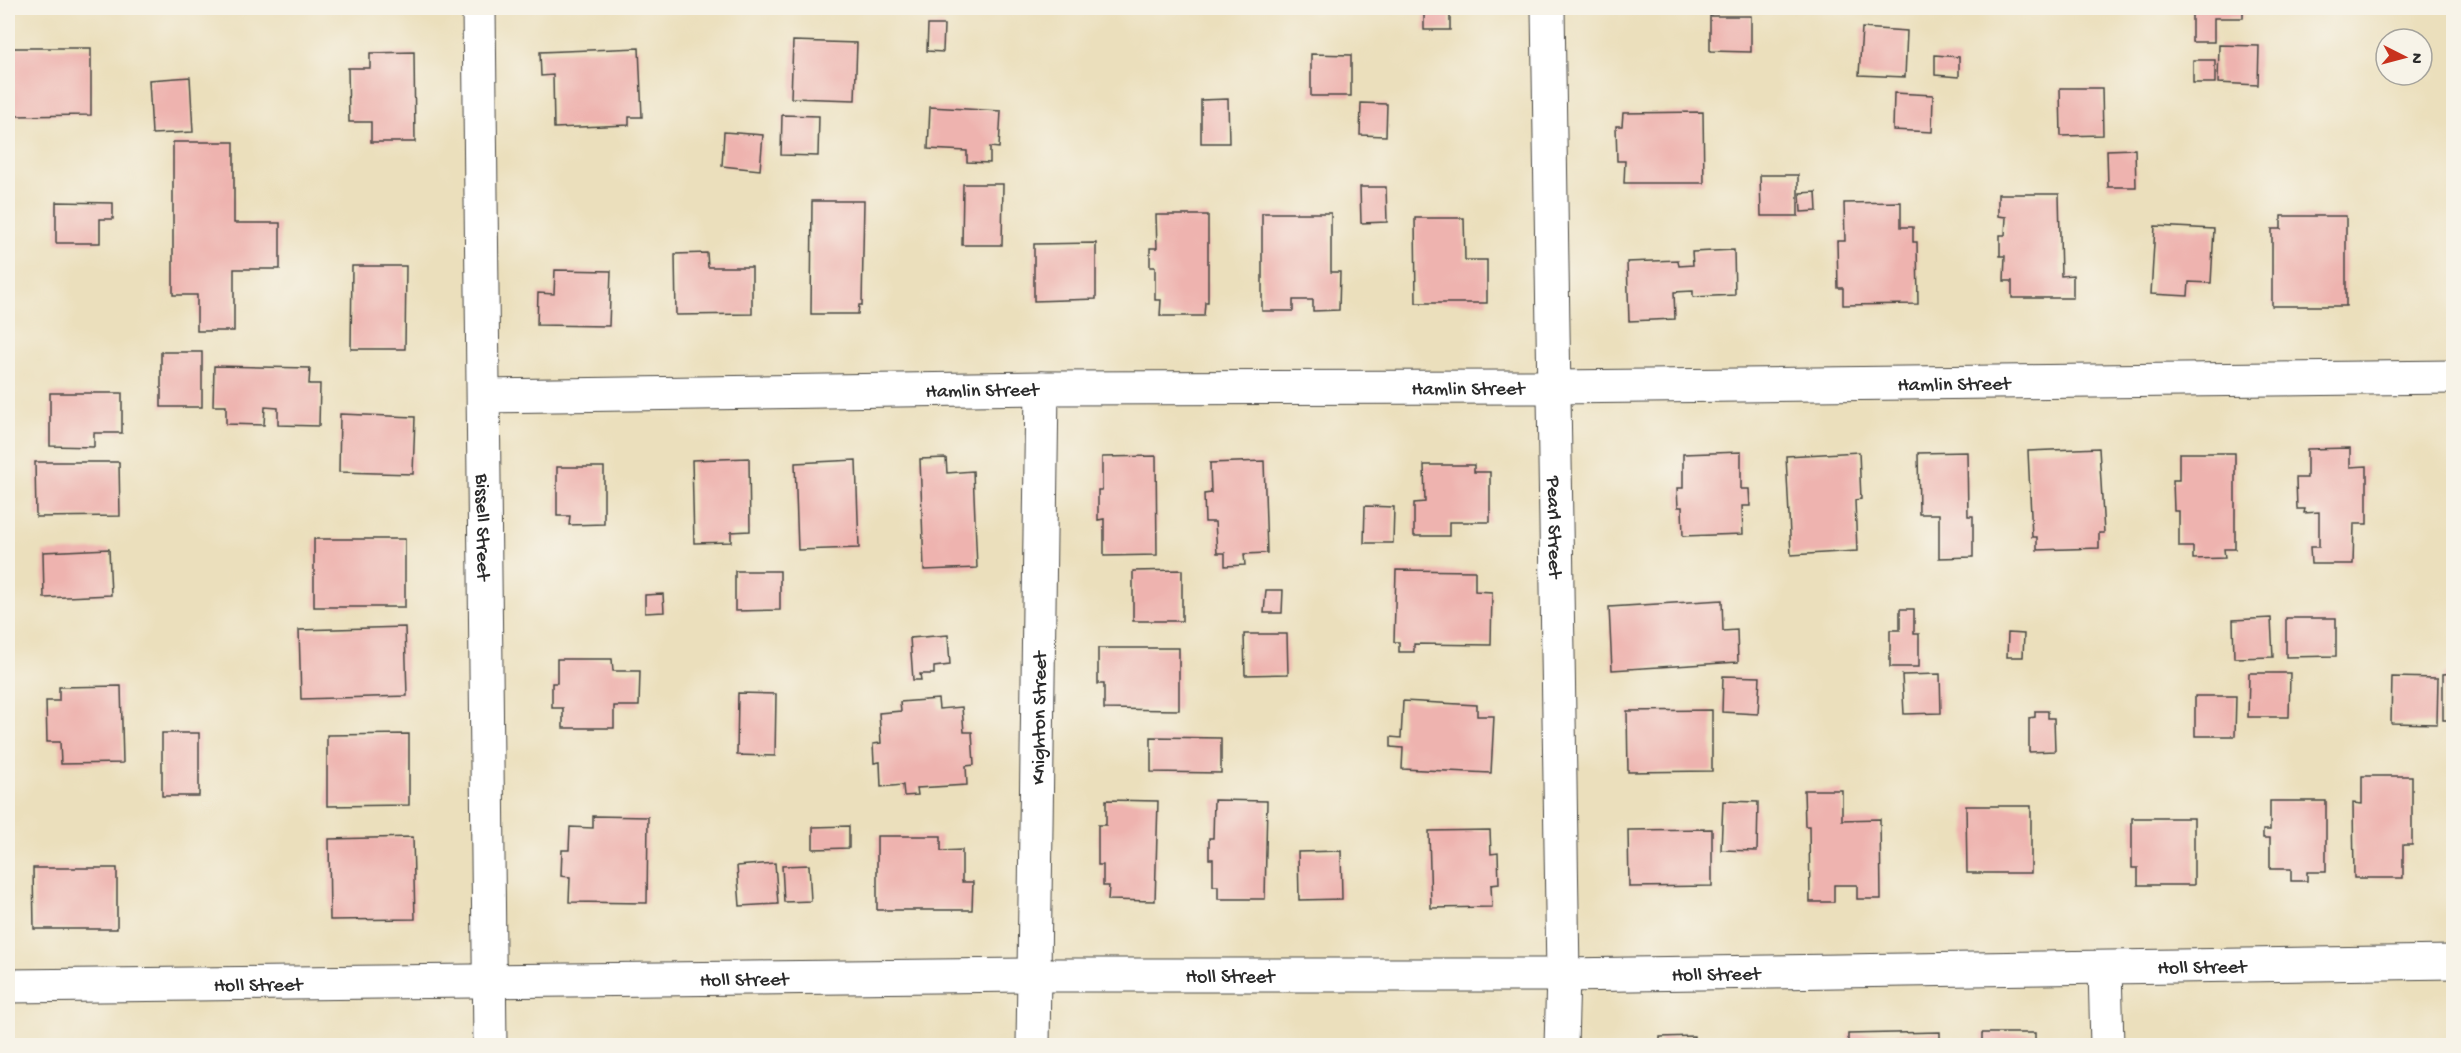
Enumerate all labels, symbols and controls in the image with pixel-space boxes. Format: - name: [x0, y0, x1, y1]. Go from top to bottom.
- north arrow: [2374, 27, 2434, 87]
- text: N: [2405, 52, 2425, 65]
- street label: Hamlin Street: [1897, 374, 2012, 398]
- street label: Hamlin Street: [1411, 379, 1526, 402]
- street label: Hamlin Street: [925, 380, 1041, 405]
- street label: Bissell Street: [469, 473, 493, 582]
- street label: Pearl Street: [1540, 475, 1565, 580]
- street label: Knighton Street: [1029, 649, 1053, 785]
- street label: Holl Street: [2157, 957, 2248, 981]
- street label: Holl Street: [1671, 964, 1762, 988]
- street label: Holl Street: [1186, 967, 1276, 990]
- street label: Holl Street: [699, 970, 790, 994]
- street label: Holl Street: [214, 975, 304, 999]

